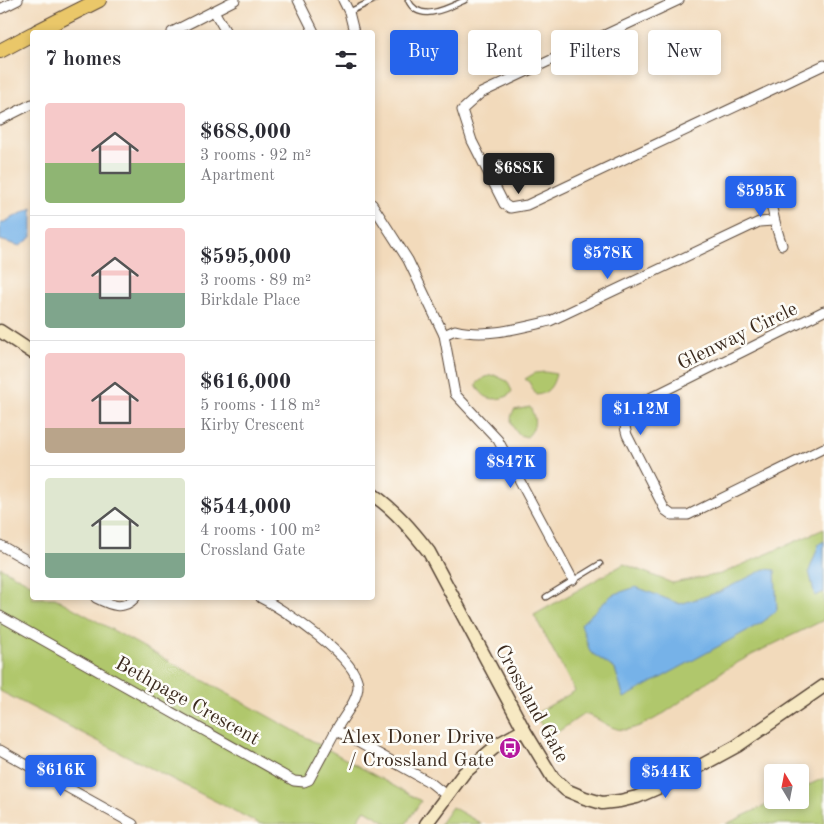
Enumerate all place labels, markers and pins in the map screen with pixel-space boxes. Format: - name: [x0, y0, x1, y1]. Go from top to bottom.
- pin: $688K: [484, 152, 554, 195]
- pin: $595K: [726, 176, 796, 218]
- pin: $578K: [573, 238, 643, 280]
- pin: $1.12M: [600, 394, 682, 436]
- pin: $847K: [476, 446, 546, 489]
- place label: Alex Doner Drive / Crossland Gate: [341, 728, 494, 771]
- bus stop icon: Alex Doner Drive / Crossland Gate: [498, 736, 522, 760]
- pin: $616K: [26, 754, 96, 797]
- pin: $544K: [631, 756, 701, 799]

